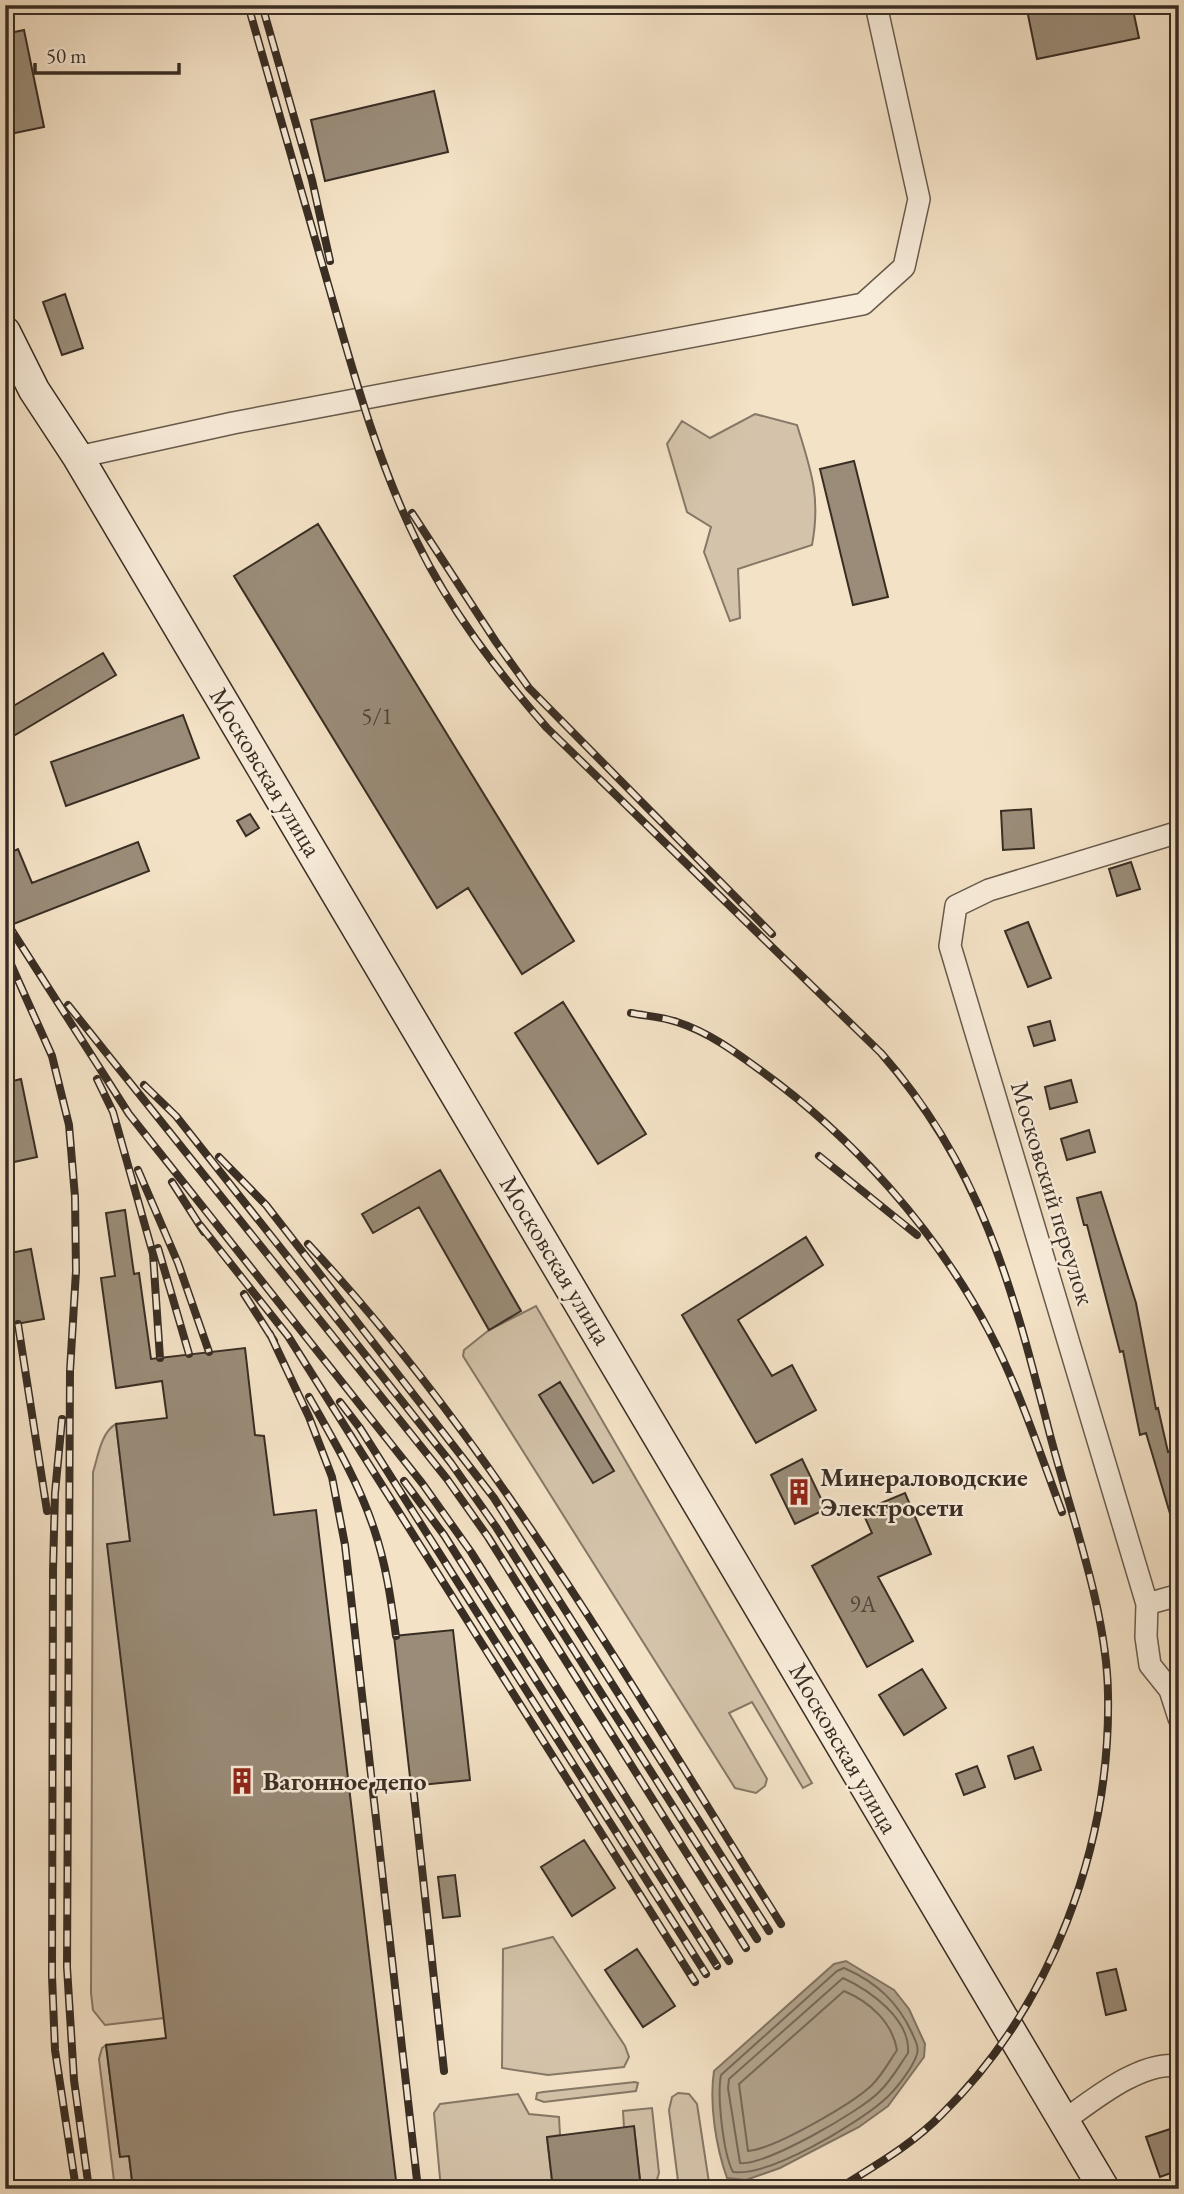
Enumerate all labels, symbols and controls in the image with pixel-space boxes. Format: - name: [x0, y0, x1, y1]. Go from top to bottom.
- scale bar: [35, 32, 178, 76]
- text: 50 m: [46, 42, 87, 69]
- street label: Московская улица: [202, 681, 330, 864]
- house number: 5/1: [361, 701, 393, 731]
- street label: Московский переулок: [1003, 1077, 1103, 1310]
- street label: Московская улица: [492, 1169, 620, 1352]
- place label: Минераловодские Электросети: [820, 1460, 1028, 1524]
- building icon: Минераловодские Электросети: [784, 1477, 814, 1507]
- house number: 9А: [850, 1589, 878, 1619]
- street label: Московская улица: [781, 1656, 907, 1840]
- place label: Вагонное депо: [263, 1764, 427, 1798]
- building icon: Вагонное депо: [227, 1766, 257, 1796]

